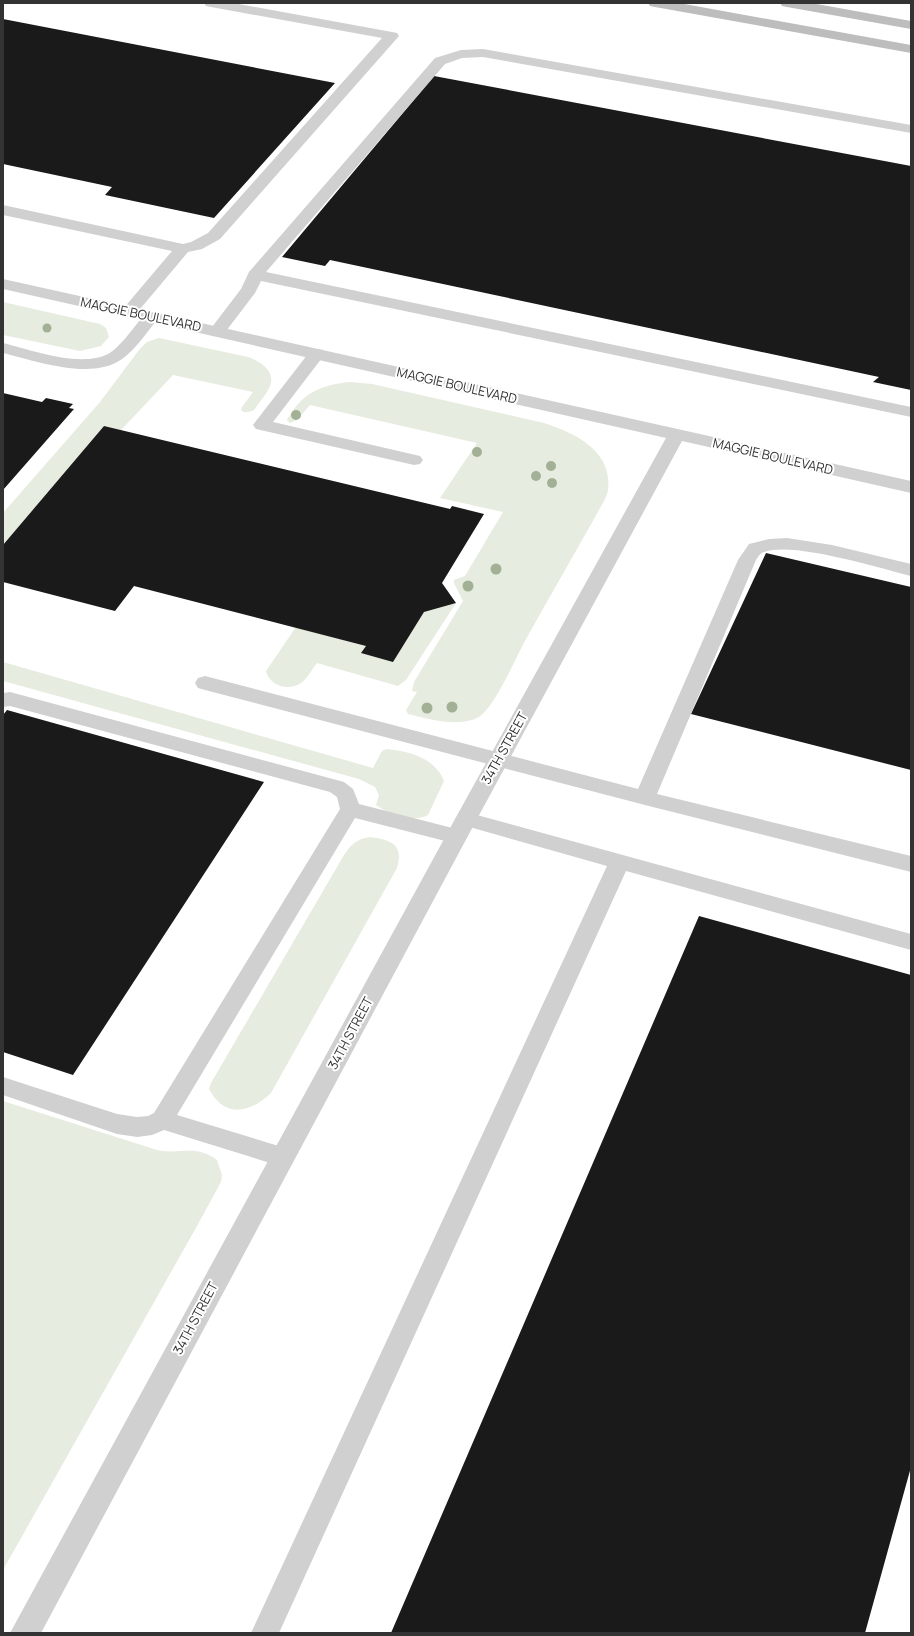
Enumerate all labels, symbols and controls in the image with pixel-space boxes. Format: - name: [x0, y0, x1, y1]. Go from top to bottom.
- street label: MAGGIE BOULEVARD: [79, 292, 203, 336]
- street label: MAGGIE BOULEVARD: [395, 362, 519, 408]
- street label: MAGGIE BOULEVARD: [711, 433, 835, 479]
- street label: 34TH STREET: [477, 709, 531, 787]
- street label: 34TH STREET: [323, 993, 377, 1072]
- street label: 34TH STREET: [168, 1278, 222, 1357]

